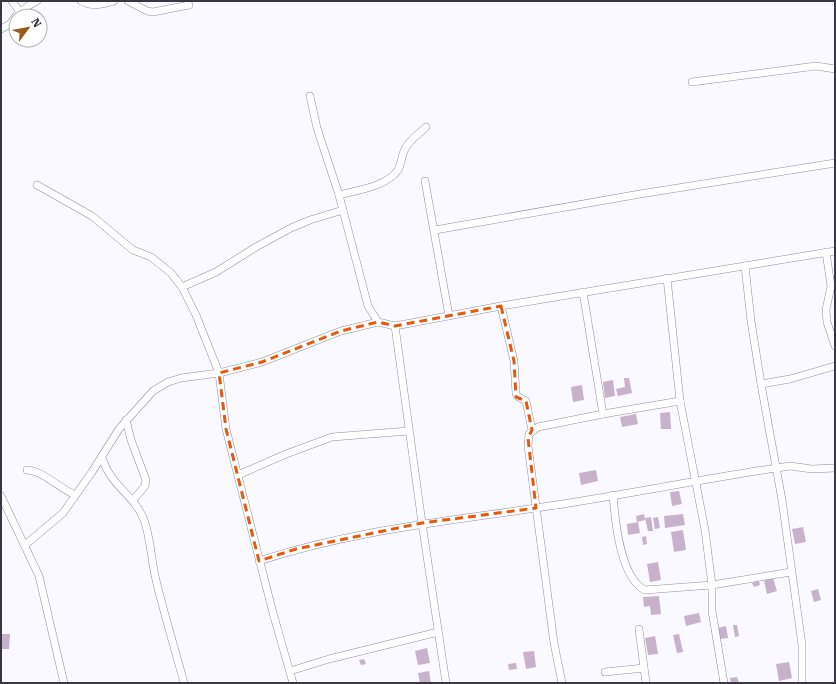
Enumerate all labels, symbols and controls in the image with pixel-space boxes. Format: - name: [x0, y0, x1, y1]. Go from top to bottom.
- north arrow: [8, 8, 48, 48]
- text: N: [28, 16, 44, 30]

